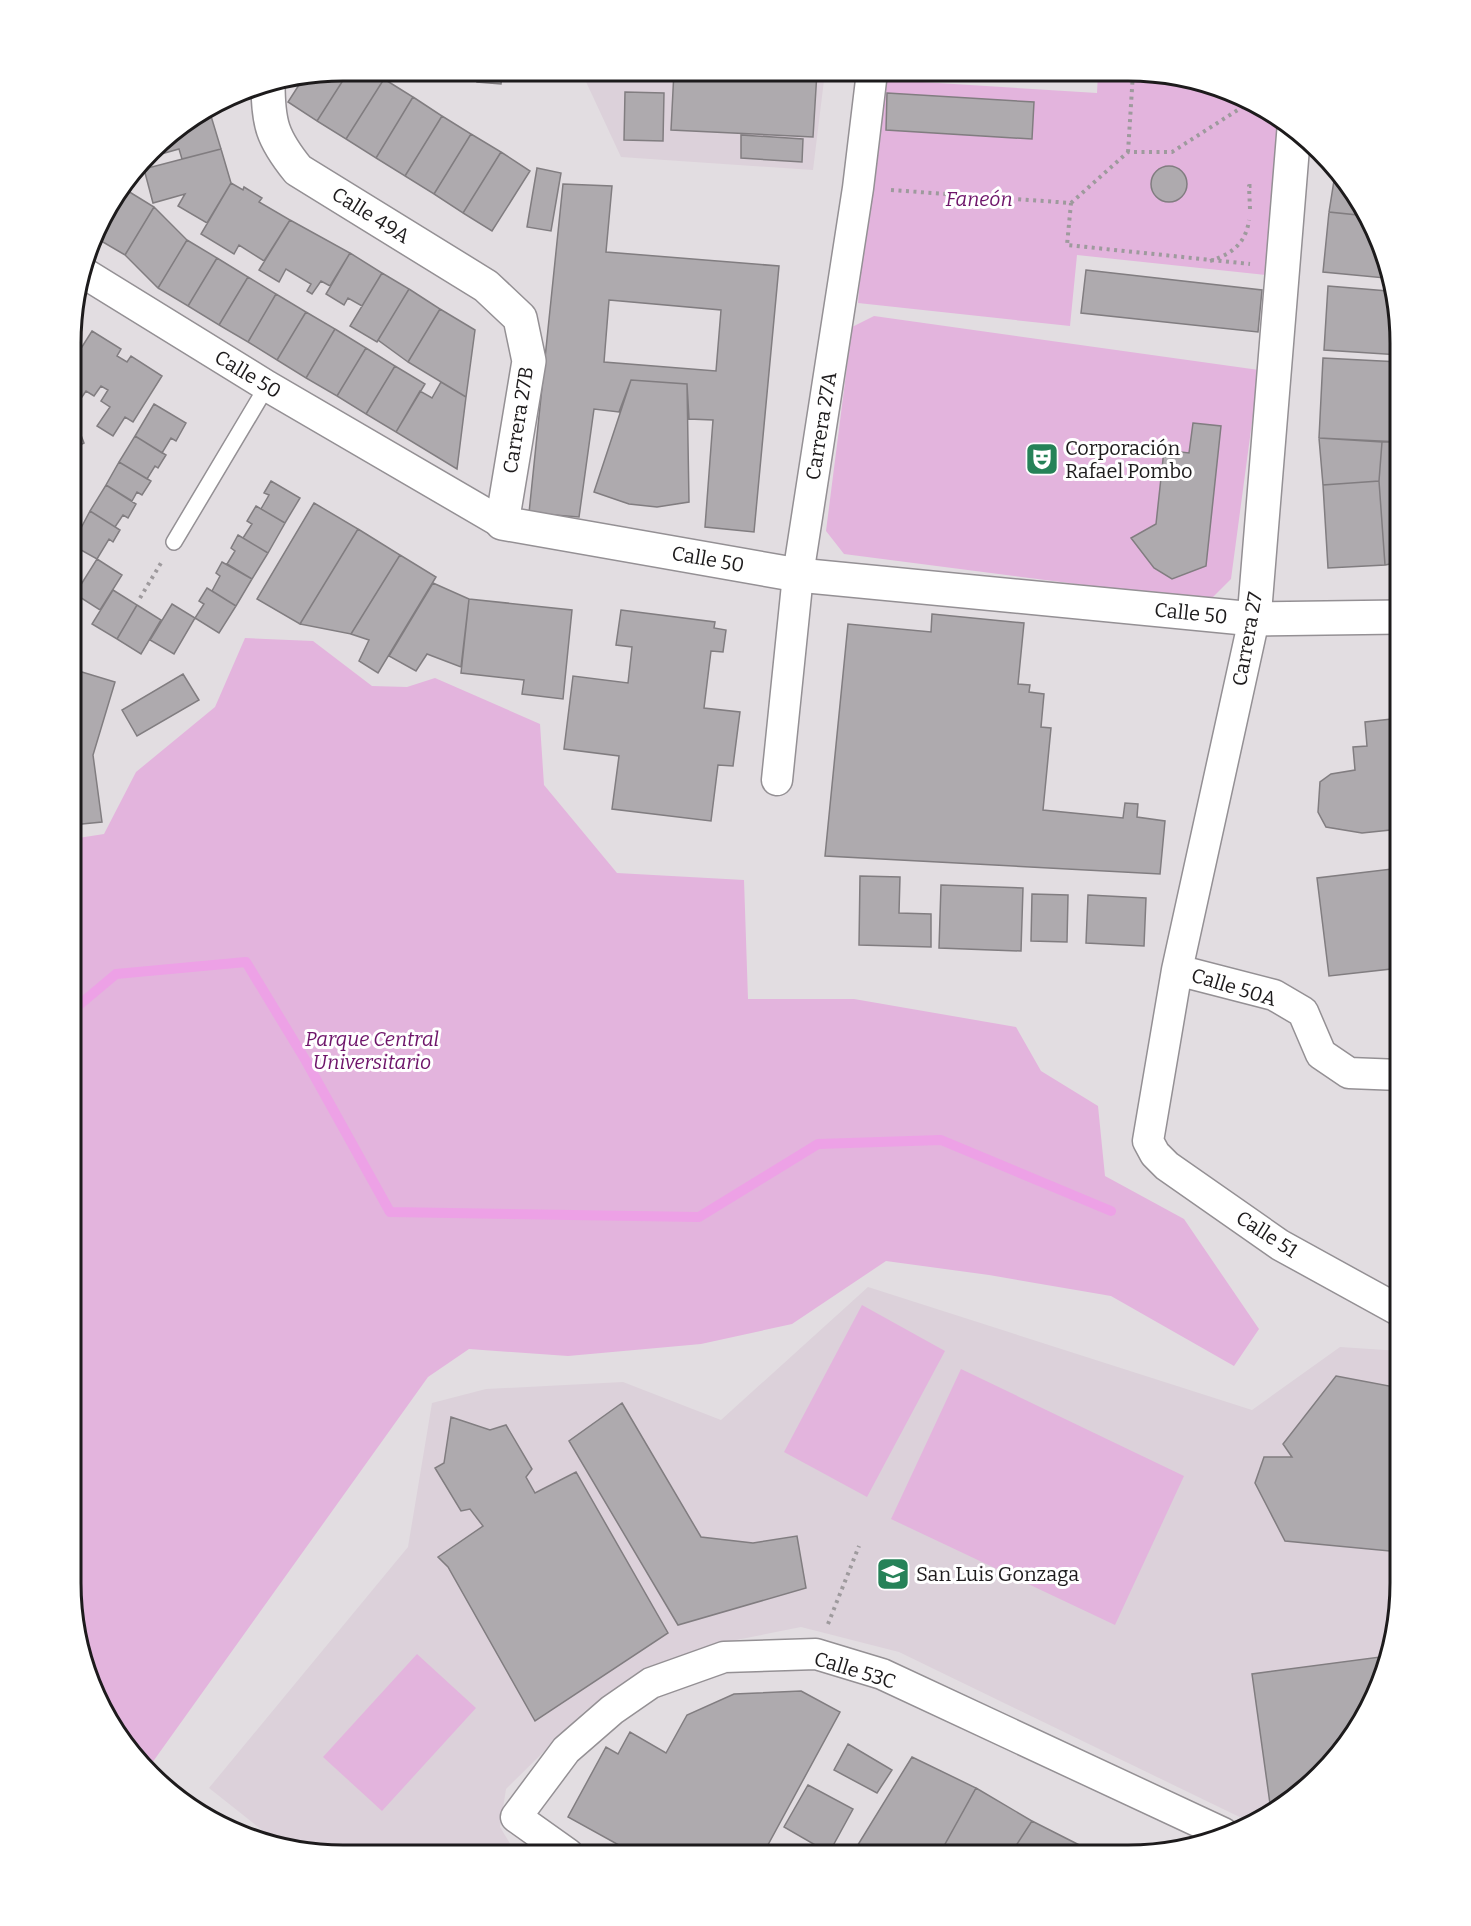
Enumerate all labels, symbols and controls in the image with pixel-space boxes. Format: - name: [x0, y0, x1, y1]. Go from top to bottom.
- street label: Calle 49A: [328, 182, 415, 249]
- park label: Faneón: [945, 187, 1013, 211]
- street label: Calle 50: [210, 345, 286, 403]
- street label: Carrera 27B: [498, 365, 538, 475]
- street label: Carrera 27A: [801, 369, 842, 482]
- place label: Corporación Rafael Pombo: [1065, 436, 1192, 483]
- theatre icon: Corporación Rafael Pombo: [1024, 441, 1060, 477]
- street label: Calle 50: [670, 541, 746, 577]
- street label: Carrera 27: [1227, 590, 1267, 688]
- street label: Calle 50: [1153, 597, 1229, 629]
- street label: Calle 50A: [1189, 963, 1280, 1012]
- park label: Parque Central Universitario: [305, 1027, 439, 1074]
- street label: Calle 51: [1232, 1205, 1302, 1263]
- school or university icon: San Luis Gonzaga: [875, 1556, 911, 1592]
- place label: San Luis Gonzaga: [916, 1562, 1079, 1586]
- street label: Calle 53C: [811, 1646, 899, 1694]

